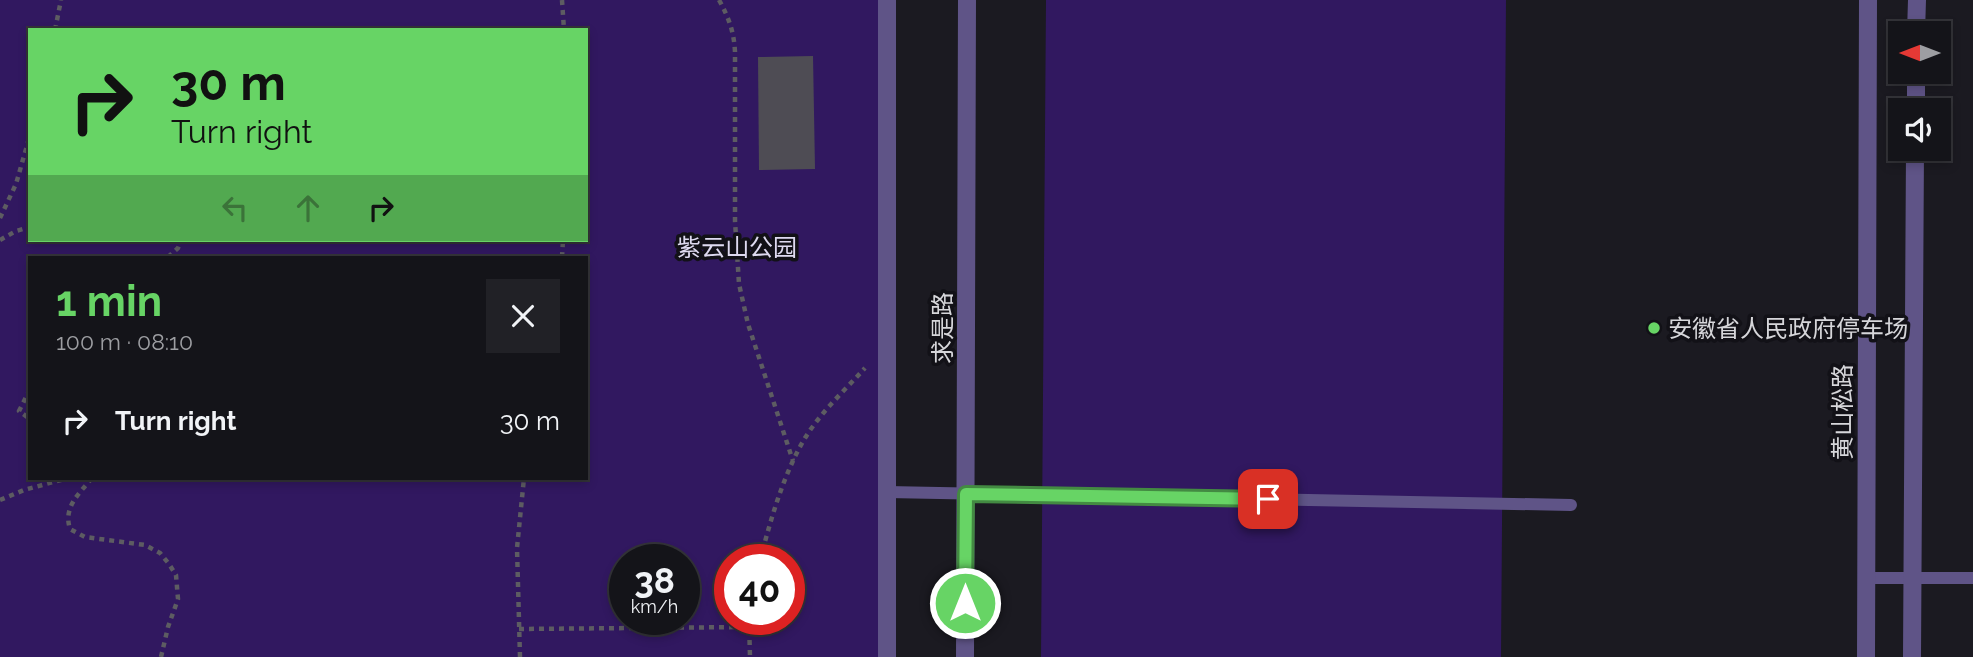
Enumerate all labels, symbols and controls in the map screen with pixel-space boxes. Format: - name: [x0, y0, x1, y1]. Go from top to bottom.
- north arrow: [1888, 21, 1951, 84]
- map controls: [1888, 21, 1951, 161]
- text: 30 m: [171, 54, 286, 111]
- icon: right: [56, 56, 147, 147]
- button: sound: [1888, 98, 1951, 161]
- text: Turn right: [171, 113, 312, 150]
- icon: left: [216, 189, 254, 227]
- icon: ahead: [289, 189, 327, 227]
- icon: right: [362, 189, 400, 227]
- park label: 紫云山公园: [677, 233, 797, 262]
- text: 1 min: [56, 277, 162, 326]
- button: close: [486, 279, 560, 353]
- street label: 求是路: [928, 292, 957, 364]
- place label: 安徽省人民政府停车场: [1668, 314, 1908, 343]
- marker: 安徽省人民政府停车场: [1646, 320, 1662, 336]
- text: 100 m · 08:10: [56, 328, 193, 355]
- street label: 黄山松路: [1828, 364, 1857, 460]
- icon: right: [56, 402, 94, 440]
- text: Turn right: [115, 406, 236, 436]
- text: 30 m: [500, 406, 560, 436]
- pin: [1238, 469, 1298, 529]
- icon: arrive: [1249, 480, 1287, 518]
- speed limit sign: 40: [714, 544, 805, 635]
- text: 38: [634, 560, 675, 601]
- position arrow: [928, 566, 1002, 640]
- text: km/h: [631, 596, 678, 617]

